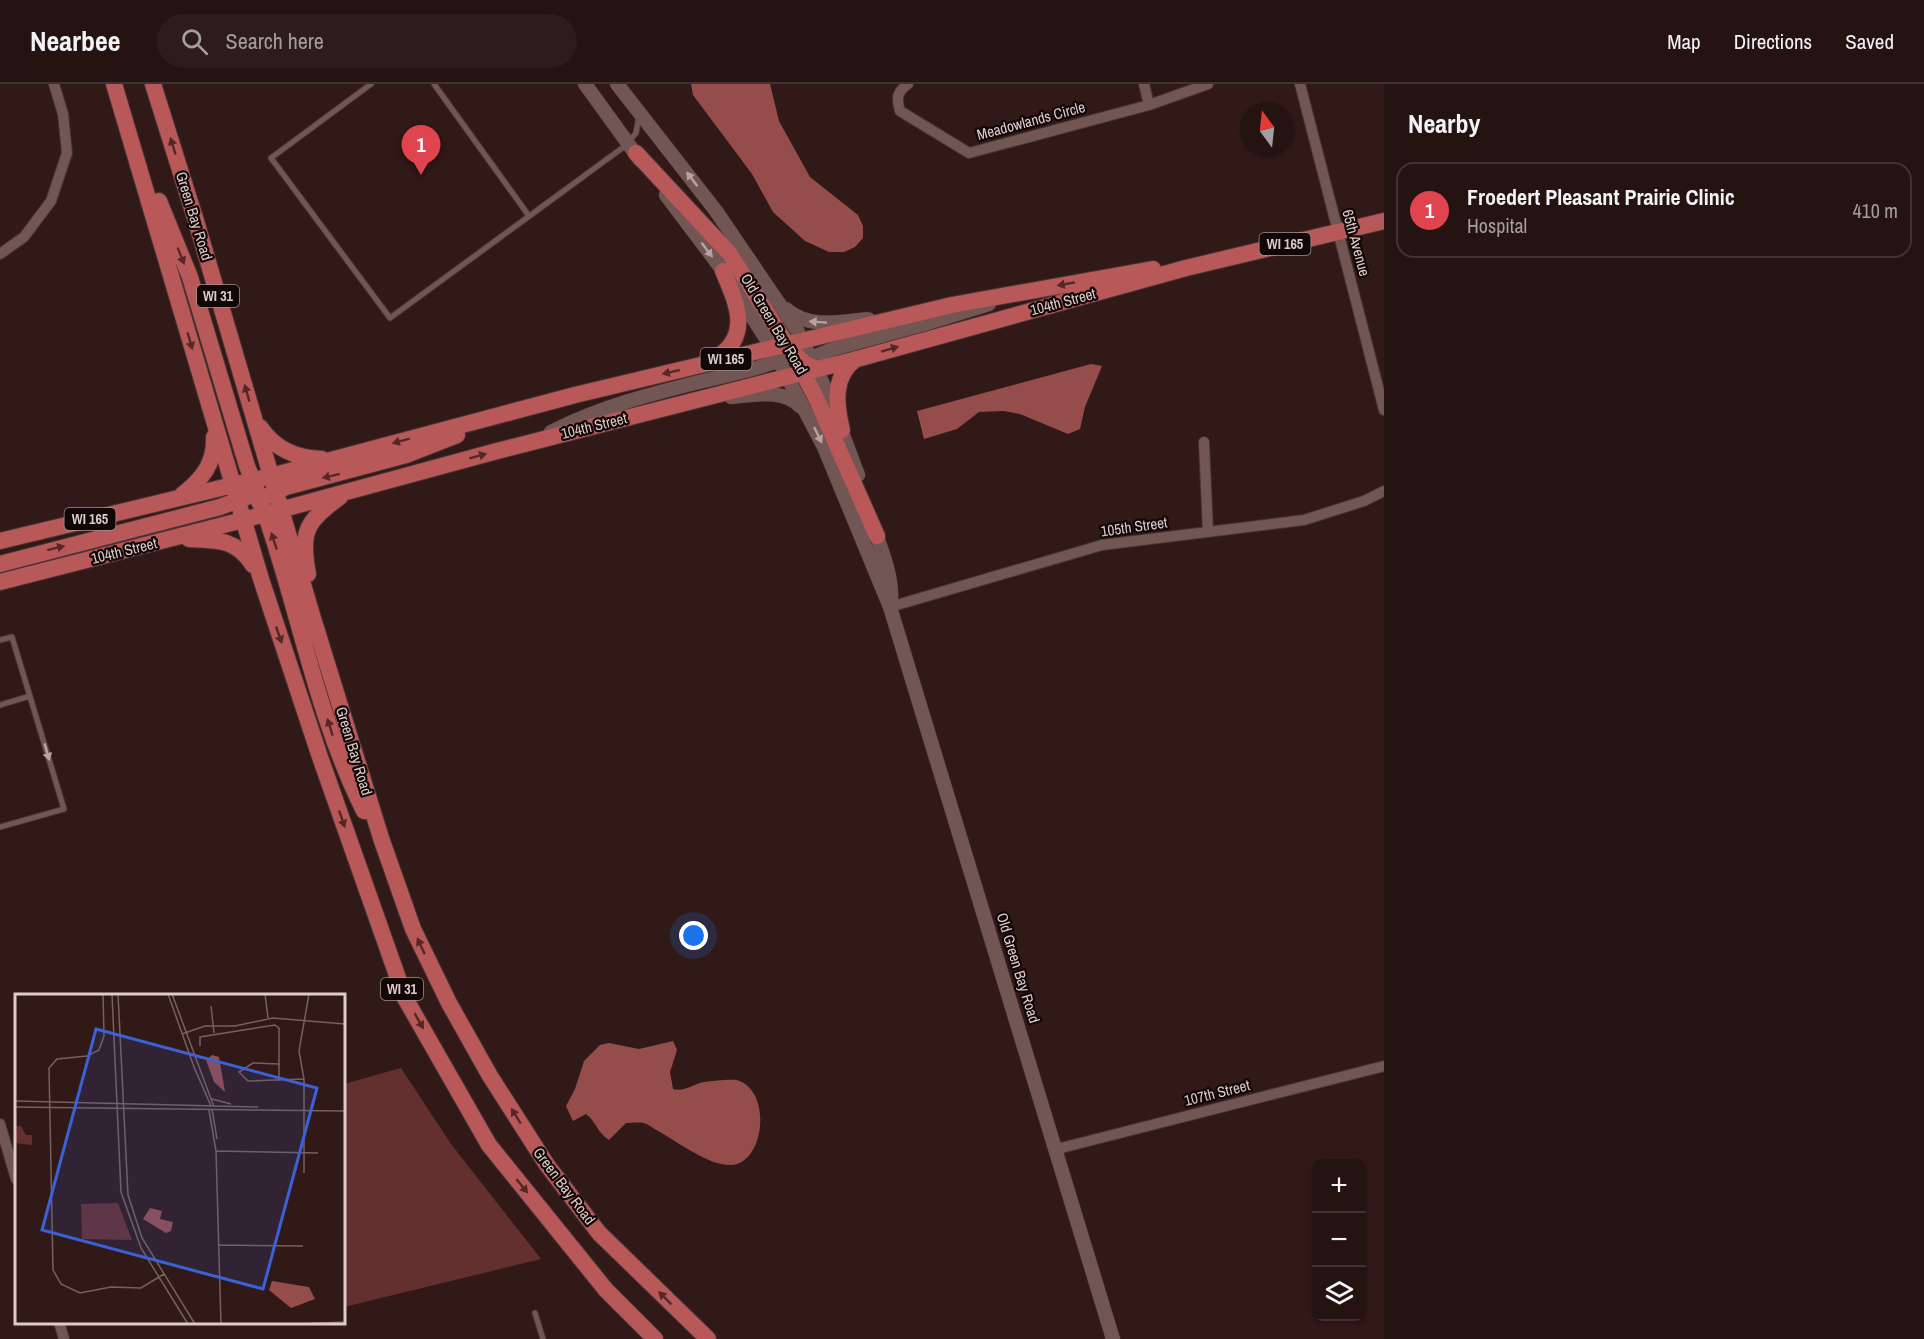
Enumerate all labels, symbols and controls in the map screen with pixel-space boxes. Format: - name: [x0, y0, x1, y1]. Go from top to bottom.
- search box: [157, 14, 577, 68]
- text: Nearbee: [30, 22, 121, 60]
- icon: search: [178, 25, 211, 58]
- text: Search here: [226, 26, 324, 56]
- text: Map: [1667, 27, 1701, 56]
- text: Directions: [1734, 27, 1812, 56]
- text: Saved: [1845, 27, 1894, 56]
- street label: Meadowlands Circle: [974, 96, 1088, 145]
- north arrow: [1240, 102, 1294, 156]
- text: Nearby: [1408, 106, 1480, 141]
- pin: 1: [402, 126, 440, 175]
- one-way arrow: [168, 137, 177, 155]
- street label: Green Bay Road: [171, 169, 218, 263]
- one-way arrow: [687, 172, 699, 187]
- text: Froedert Pleasant Prairie Clinic: [1467, 182, 1735, 212]
- text: 1: [1425, 197, 1434, 224]
- text: 410 m: [1852, 197, 1898, 224]
- street label: 65th Avenue: [1338, 207, 1375, 279]
- text: Hospital: [1467, 212, 1527, 239]
- road number: WI 165: [1260, 233, 1310, 255]
- one-way arrow: [701, 241, 713, 257]
- one-way arrow: [176, 248, 186, 266]
- street label: Old Green Bay Road: [736, 269, 813, 378]
- one-way arrow: [1057, 280, 1076, 289]
- street label: 104th Street: [1028, 283, 1099, 320]
- road number: WI 31: [197, 285, 239, 307]
- one-way arrow: [808, 317, 827, 327]
- one-way arrow: [186, 333, 195, 351]
- one-way arrow: [881, 344, 899, 353]
- road number: WI 165: [700, 348, 752, 370]
- one-way arrow: [661, 368, 680, 377]
- one-way arrow: [242, 384, 251, 402]
- street label: 104th Street: [559, 407, 629, 444]
- one-way arrow: [813, 426, 822, 443]
- one-way arrow: [392, 436, 410, 446]
- one-way arrow: [469, 451, 487, 460]
- one-way arrow: [321, 471, 340, 481]
- road number: WI 165: [64, 508, 116, 530]
- street label: 105th Street: [1099, 511, 1169, 542]
- street label: 104th Street: [89, 532, 159, 569]
- one-way arrow: [269, 532, 278, 550]
- one-way arrow: [47, 543, 66, 553]
- one-way arrow: [275, 626, 285, 644]
- street label: Green Bay Road: [331, 704, 378, 798]
- one-way arrow: [325, 718, 334, 736]
- one-way arrow: [43, 743, 52, 761]
- one-way arrow: [338, 810, 348, 828]
- street label: Old Green Bay Road: [992, 910, 1045, 1026]
- your location: [679, 921, 708, 950]
- one-way arrow: [417, 937, 426, 954]
- road number: WI 31: [381, 978, 423, 1000]
- inset map: [15, 994, 345, 1324]
- one-way arrow: [413, 1013, 424, 1029]
- street label: 107th Street: [1182, 1074, 1252, 1111]
- one-way arrow: [510, 1108, 521, 1124]
- street label: Green Bay Road: [528, 1143, 600, 1229]
- map controls: [1312, 1159, 1366, 1321]
- button: +: [1312, 1159, 1366, 1213]
- one-way arrow: [515, 1178, 528, 1193]
- button: −: [1312, 1213, 1366, 1267]
- button: layers: [1312, 1267, 1366, 1321]
- one-way arrow: [659, 1292, 673, 1306]

